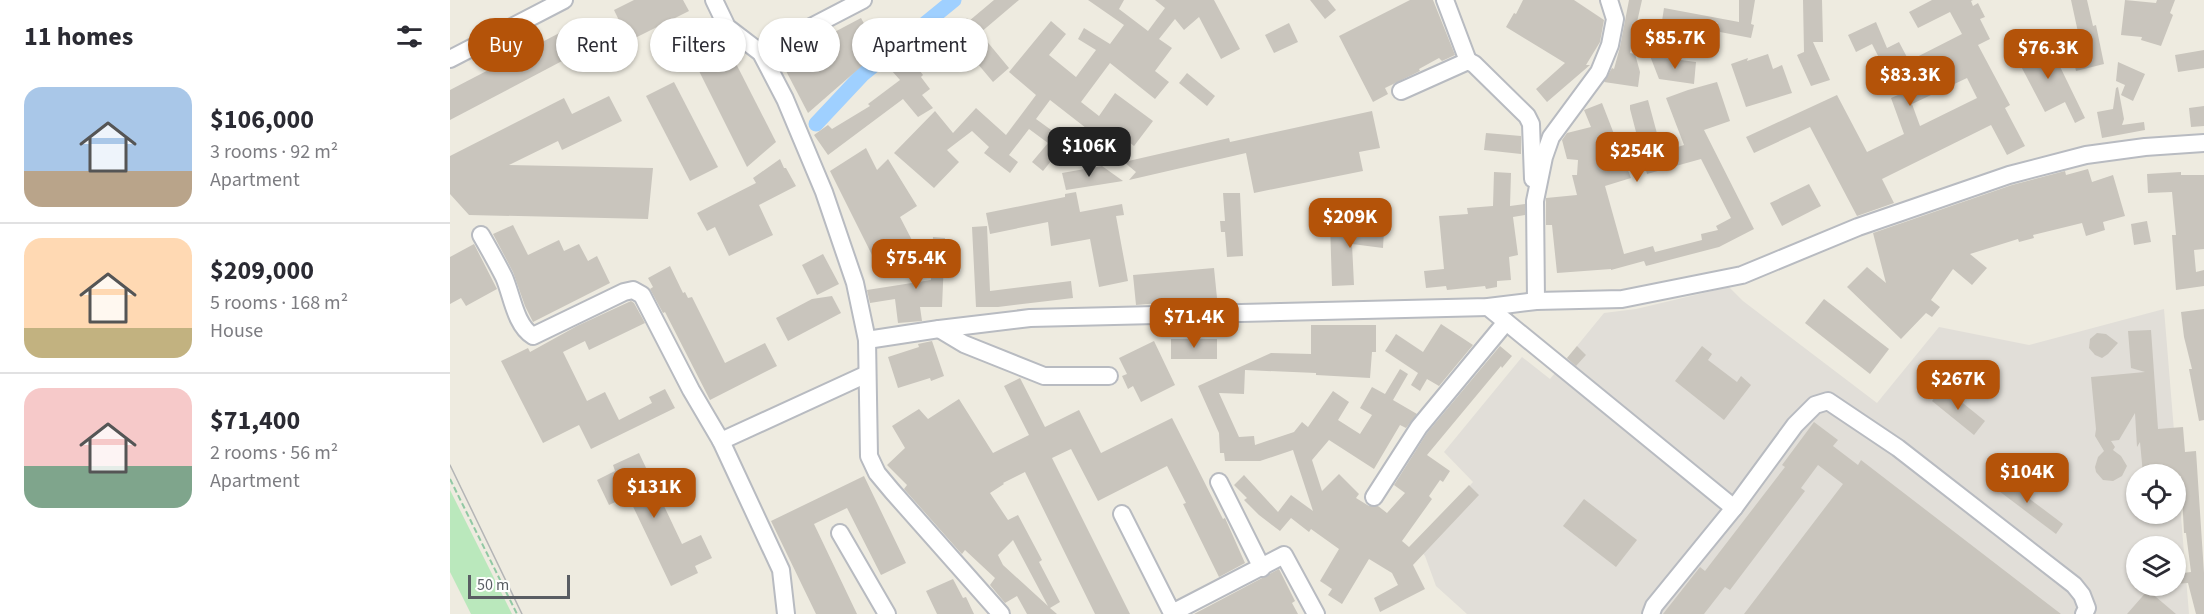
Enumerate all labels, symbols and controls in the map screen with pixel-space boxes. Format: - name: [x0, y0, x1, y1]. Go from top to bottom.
- text: 11 homes: [24, 18, 133, 55]
- chip: Buy: [468, 18, 544, 72]
- chip: Rent: [556, 18, 638, 72]
- chip: Filters: [650, 18, 746, 72]
- chip: New: [758, 18, 840, 72]
- chip: Apartment: [852, 18, 988, 72]
- pin: $85.7K: [1626, 19, 1724, 70]
- icon: filters: [393, 20, 426, 53]
- text: $85.7K: [1645, 24, 1705, 52]
- pin: $76.3K: [1999, 29, 2097, 80]
- text: $76.3K: [2018, 34, 2078, 62]
- pin: $83.3K: [1861, 56, 1959, 107]
- text: $83.3K: [1880, 61, 1940, 89]
- text: $106,000: [210, 101, 314, 138]
- icon: home: [72, 111, 144, 183]
- pin: $106K: [1047, 127, 1131, 178]
- text: $106K: [1062, 132, 1116, 160]
- pin: $254K: [1595, 132, 1679, 183]
- text: $254K: [1610, 137, 1664, 165]
- text: 3 rooms · 92 m²: [210, 138, 338, 166]
- text: Apartment: [210, 166, 300, 194]
- pin: $209K: [1308, 198, 1392, 249]
- text: $209K: [1323, 203, 1377, 231]
- pin: $75.4K: [867, 239, 965, 290]
- text: $75.4K: [886, 244, 946, 272]
- text: $209,000: [210, 252, 314, 289]
- icon: home: [72, 262, 144, 334]
- text: 5 rooms · 168 m²: [210, 289, 348, 317]
- pin: $71.4K: [1145, 298, 1243, 349]
- text: $71.4K: [1164, 303, 1224, 331]
- text: House: [210, 317, 263, 345]
- pin: $267K: [1916, 360, 2000, 411]
- text: $267K: [1931, 365, 1985, 393]
- text: $71,400: [210, 402, 300, 439]
- icon: home: [72, 412, 144, 484]
- text: 2 rooms · 56 m²: [210, 439, 338, 467]
- pin: $104K: [1985, 453, 2069, 504]
- text: $104K: [2000, 458, 2054, 486]
- map controls: [2126, 464, 2186, 596]
- button: locate: [2126, 464, 2186, 524]
- text: Apartment: [210, 467, 300, 495]
- pin: $131K: [612, 468, 696, 519]
- text: $131K: [627, 473, 681, 501]
- button: layers: [2126, 536, 2186, 596]
- scale bar: [468, 572, 570, 600]
- text: 50 m: [477, 574, 509, 596]

